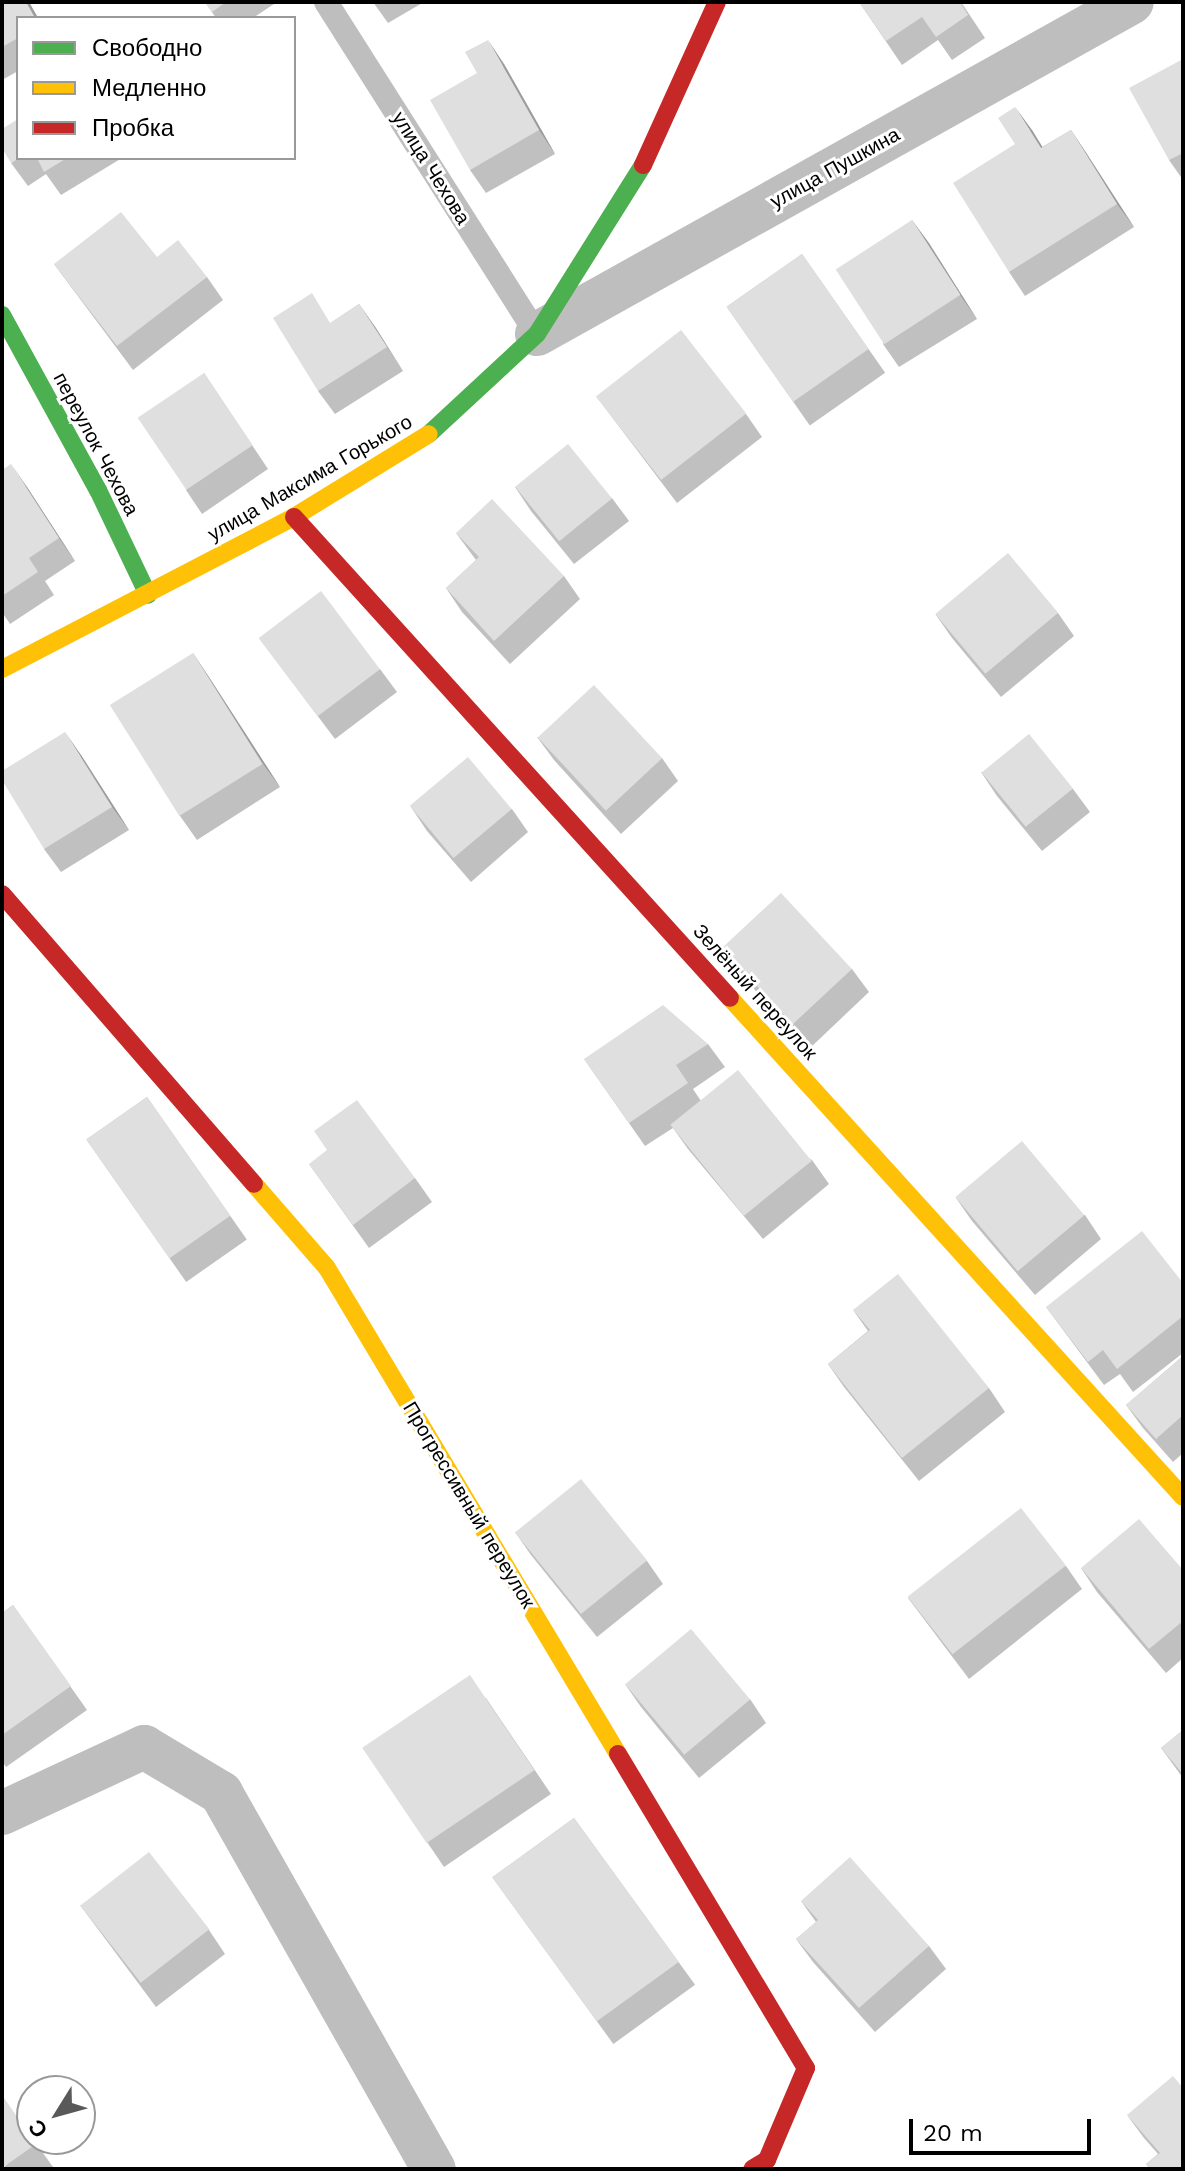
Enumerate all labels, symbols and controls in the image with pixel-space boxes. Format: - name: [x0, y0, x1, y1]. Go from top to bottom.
- legend: [16, 16, 296, 160]
- text: Свободно: [92, 34, 202, 62]
- text: Медленно: [92, 74, 206, 102]
- street label: улица Чехова: [387, 107, 475, 229]
- text: Пробка: [92, 114, 174, 142]
- street label: улица Пушкина: [766, 123, 904, 213]
- street label: переулок Чехова: [48, 368, 144, 520]
- street label: улица Максима Горького: [204, 410, 416, 546]
- street label: Зелёный переулок: [688, 919, 822, 1065]
- street label: Прогрессивный переулок: [398, 1397, 540, 1613]
- north arrow: [16, 2075, 96, 2155]
- scale bar: [913, 2103, 1095, 2153]
- text: С: [23, 2115, 53, 2142]
- text: 20 m: [923, 2119, 983, 2147]

